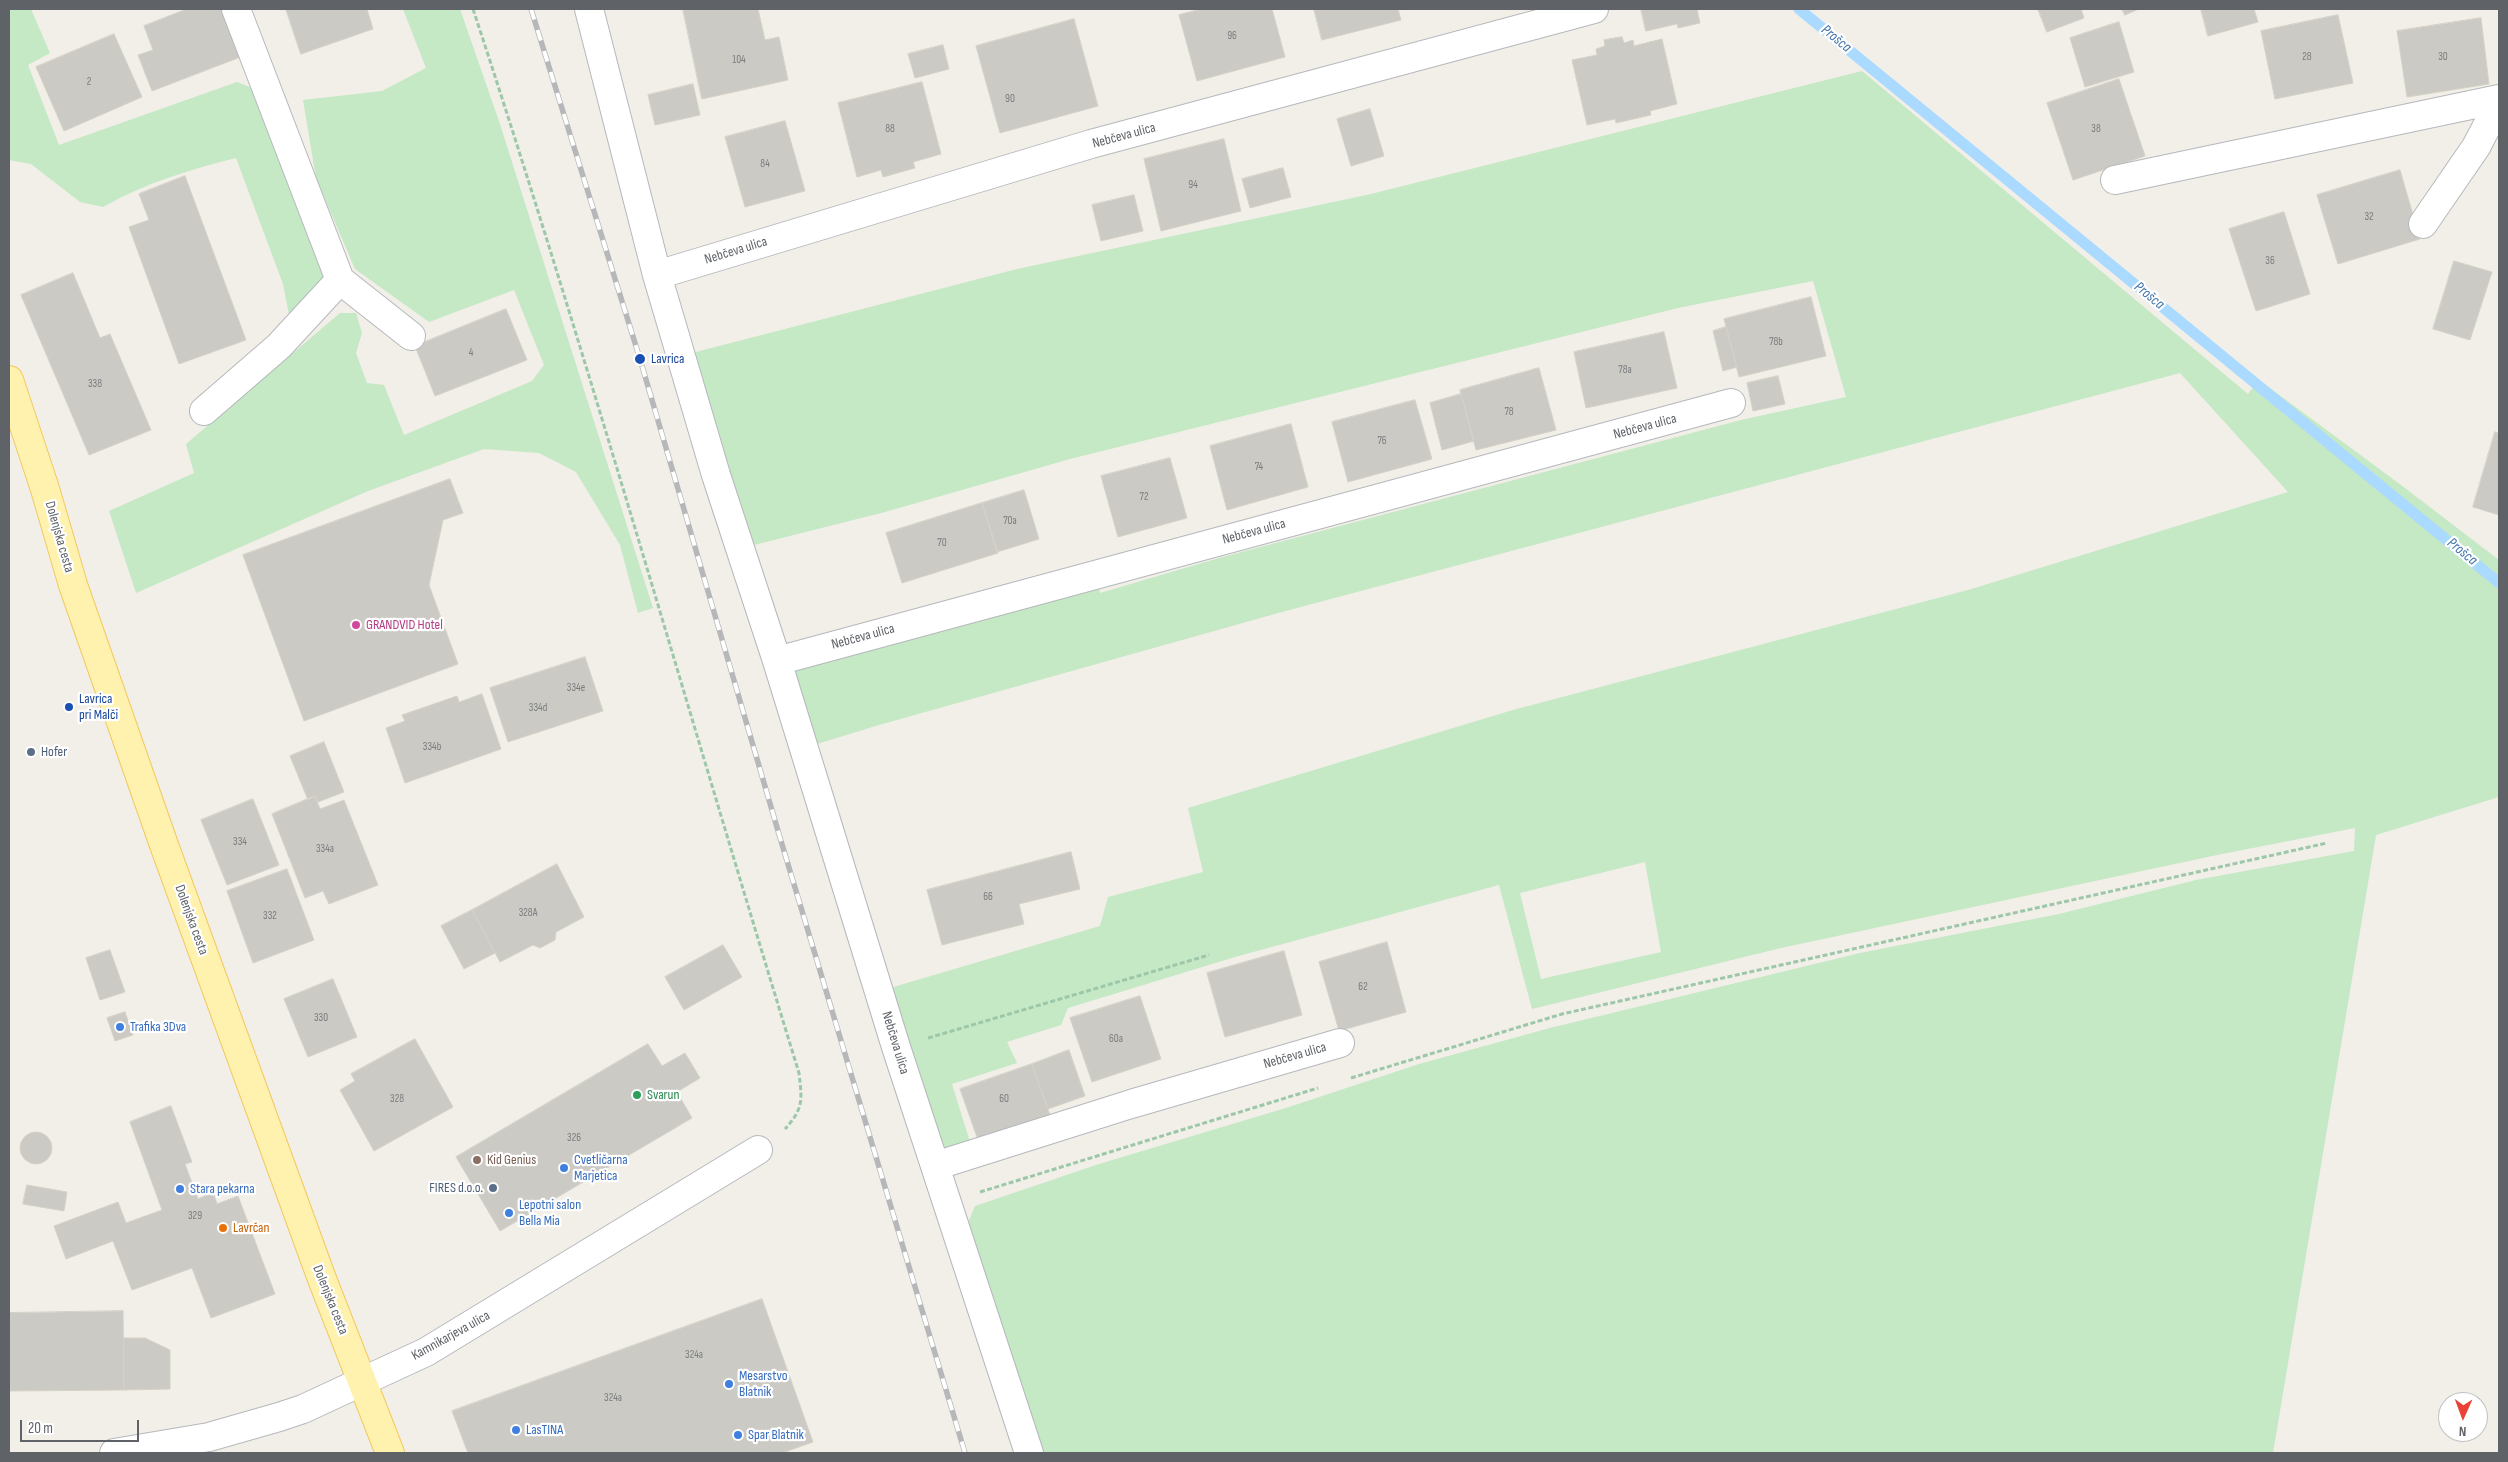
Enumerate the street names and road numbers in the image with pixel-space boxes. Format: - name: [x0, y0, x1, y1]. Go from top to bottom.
- street label: Nebčeva ulica: [1091, 120, 1157, 152]
- street label: Nebčeva ulica: [703, 234, 769, 268]
- street label: Nebčeva ulica: [1612, 411, 1678, 443]
- street label: Dolenjska cesta: [41, 499, 77, 575]
- street label: Nebčeva ulica: [1221, 516, 1287, 548]
- street label: Nebčeva ulica: [830, 621, 896, 653]
- street label: Dolenjska cesta: [171, 883, 211, 957]
- street label: Nebčeva ulica: [878, 1010, 912, 1076]
- street label: Nebčeva ulica: [1262, 1039, 1328, 1073]
- street label: Dolenjska cesta: [308, 1263, 352, 1337]
- street label: Kamnikarjeva ulica: [409, 1308, 493, 1364]

